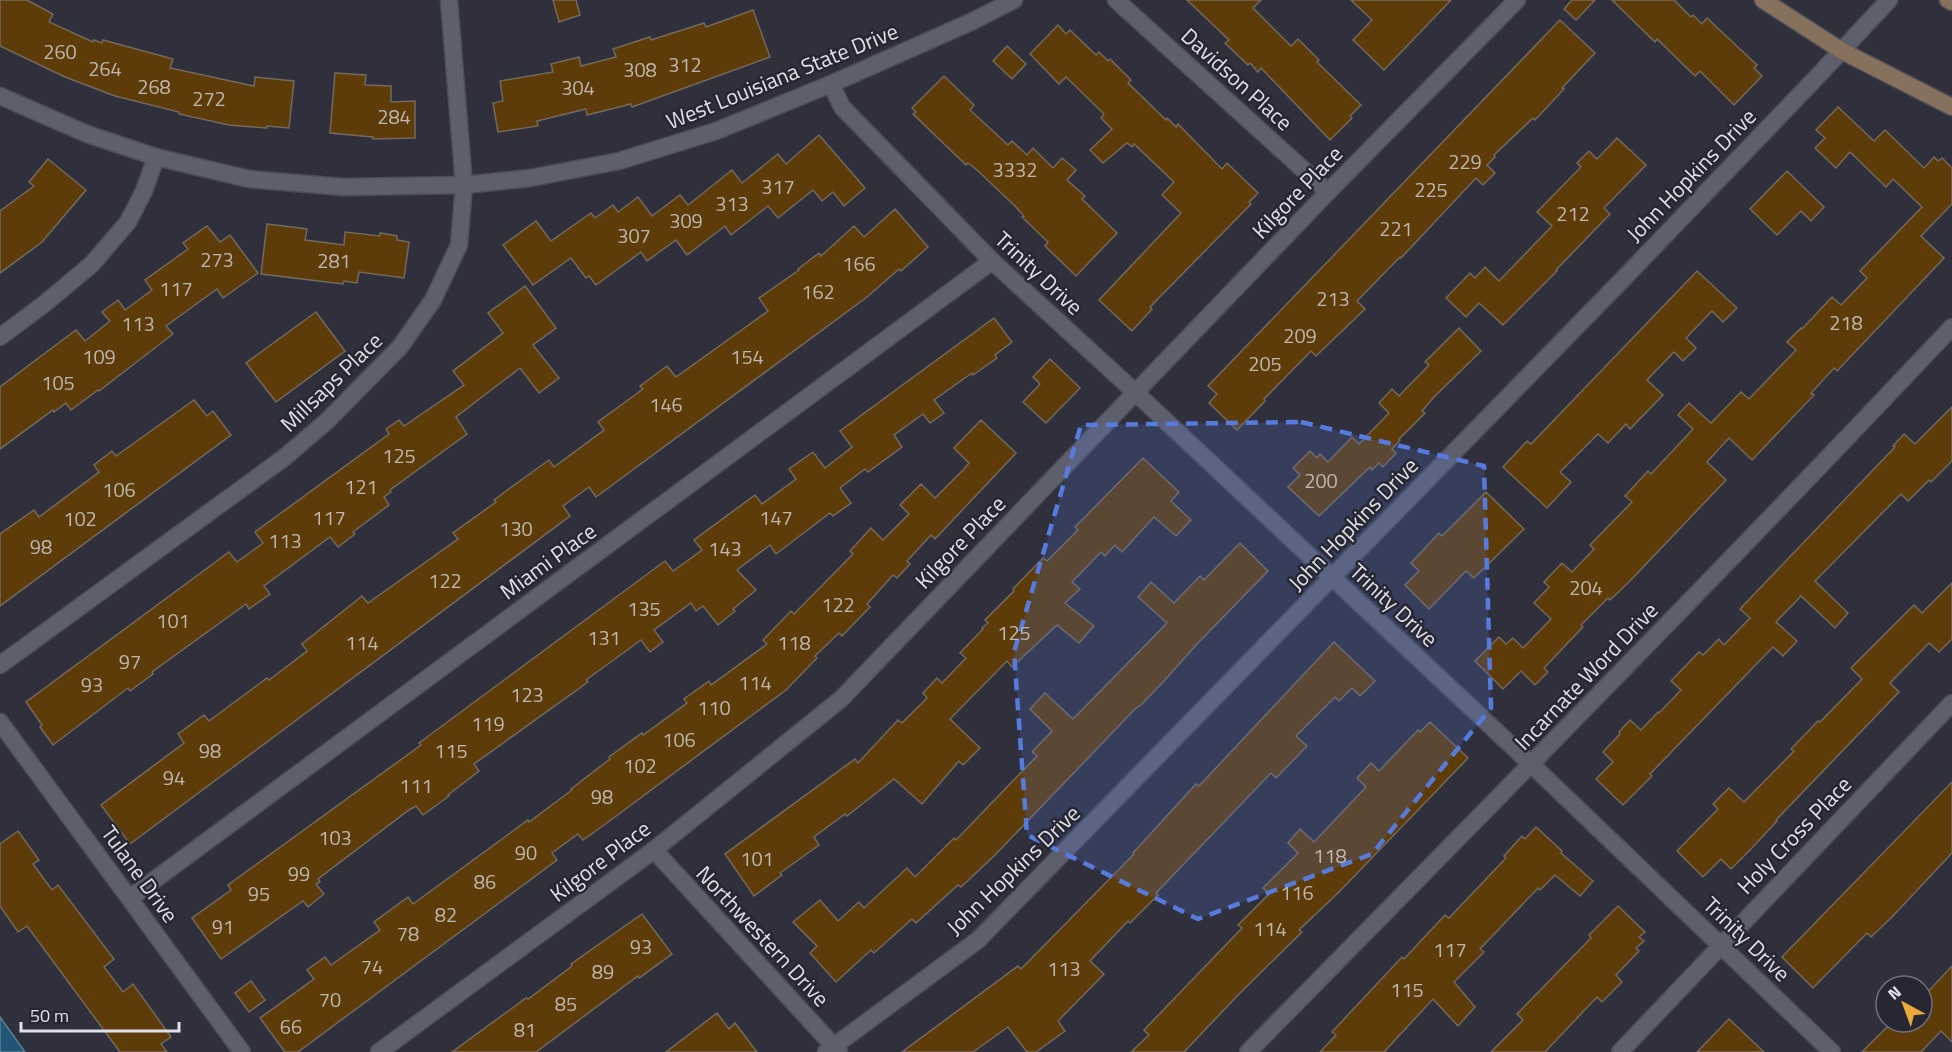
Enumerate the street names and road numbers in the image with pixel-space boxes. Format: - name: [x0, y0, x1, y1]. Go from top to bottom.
- street label: West Louisiana State Drive: [661, 14, 903, 138]
- street label: Davidson Place: [1173, 19, 1301, 139]
- street label: John Hopkins Drive: [1618, 100, 1764, 250]
- street label: Kilgore Place: [1244, 138, 1350, 246]
- street label: Trinity Drive: [987, 223, 1091, 323]
- street label: Millsaps Place: [272, 324, 390, 440]
- street label: John Hopkins Drive: [1280, 449, 1426, 599]
- street label: Kilgore Place: [907, 488, 1013, 596]
- street label: Miami Place: [493, 514, 603, 608]
- street label: Trinity Drive: [1342, 555, 1446, 655]
- street label: Incarnate Word Drive: [1506, 594, 1666, 758]
- street label: Holy Cross Place: [1729, 768, 1859, 902]
- street label: John Hopkins Drive: [938, 797, 1088, 943]
- street label: Kilgore Place: [542, 812, 658, 910]
- street label: Tulane Drive: [93, 818, 187, 930]
- street label: Northwestern Drive: [688, 858, 838, 1014]
- street label: Trinity Drive: [1696, 889, 1798, 989]

